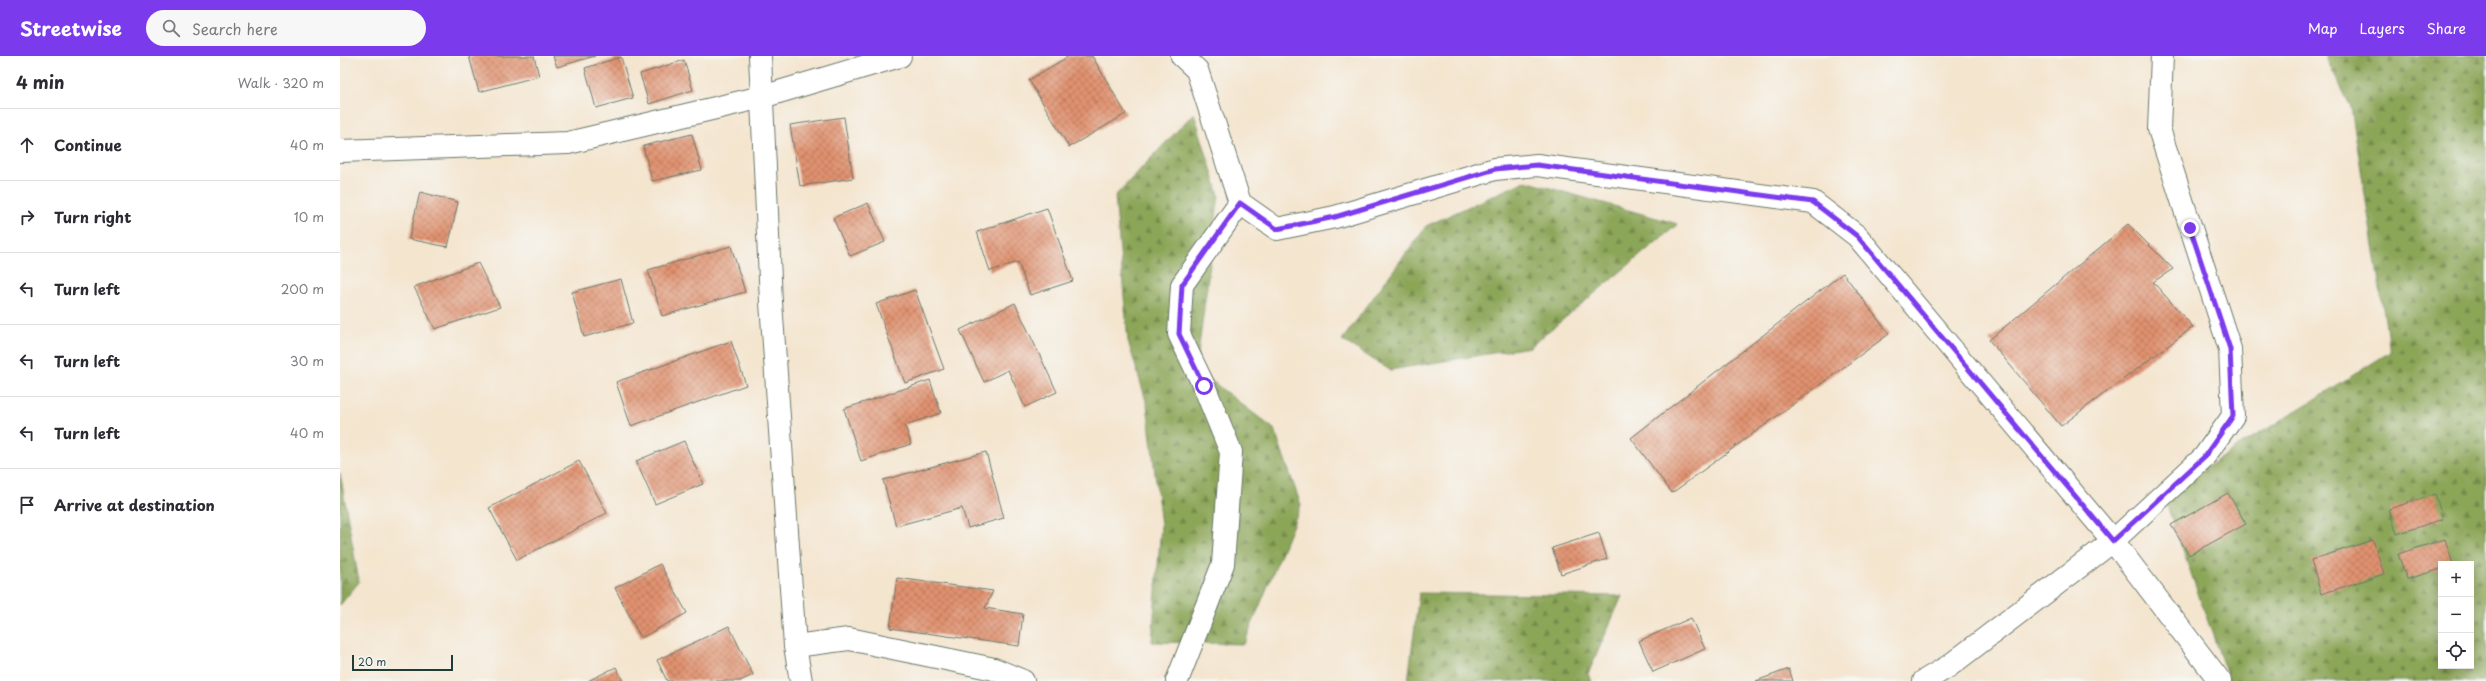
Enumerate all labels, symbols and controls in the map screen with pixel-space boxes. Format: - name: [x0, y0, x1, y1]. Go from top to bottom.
- search box: [146, 10, 426, 46]
- text: Streetwise: [20, 14, 122, 42]
- icon: search: [160, 17, 182, 39]
- text: Search here: [192, 17, 278, 40]
- text: Map: [2308, 18, 2338, 39]
- text: Layers: [2360, 18, 2405, 39]
- text: Share: [2427, 18, 2466, 39]
- text: 4 min: [16, 69, 64, 95]
- text: Walk · 320 m: [238, 73, 324, 92]
- text: Continue: [54, 133, 122, 156]
- icon: ahead: [16, 134, 38, 156]
- text: 40 m: [290, 135, 324, 154]
- text: Turn right: [54, 205, 131, 228]
- icon: right: [16, 206, 38, 228]
- text: 10 m: [294, 207, 324, 226]
- route end: [2181, 219, 2199, 237]
- text: Turn left: [54, 277, 120, 300]
- icon: left: [16, 278, 38, 300]
- text: 200 m: [281, 279, 324, 298]
- text: Turn left: [54, 349, 120, 372]
- icon: left: [16, 350, 38, 372]
- text: 30 m: [290, 351, 324, 370]
- route start: [1195, 377, 1213, 395]
- text: Turn left: [54, 421, 120, 444]
- icon: left: [16, 422, 38, 444]
- text: 40 m: [290, 423, 324, 442]
- text: Arrive at destination: [54, 493, 215, 516]
- icon: arrive: [16, 494, 38, 516]
- map controls: [2438, 561, 2474, 669]
- button: +: [2438, 561, 2474, 597]
- button: −: [2438, 597, 2474, 633]
- button: locate: [2438, 633, 2474, 669]
- scale bar: [352, 653, 453, 672]
- text: 20 m: [358, 653, 386, 670]

